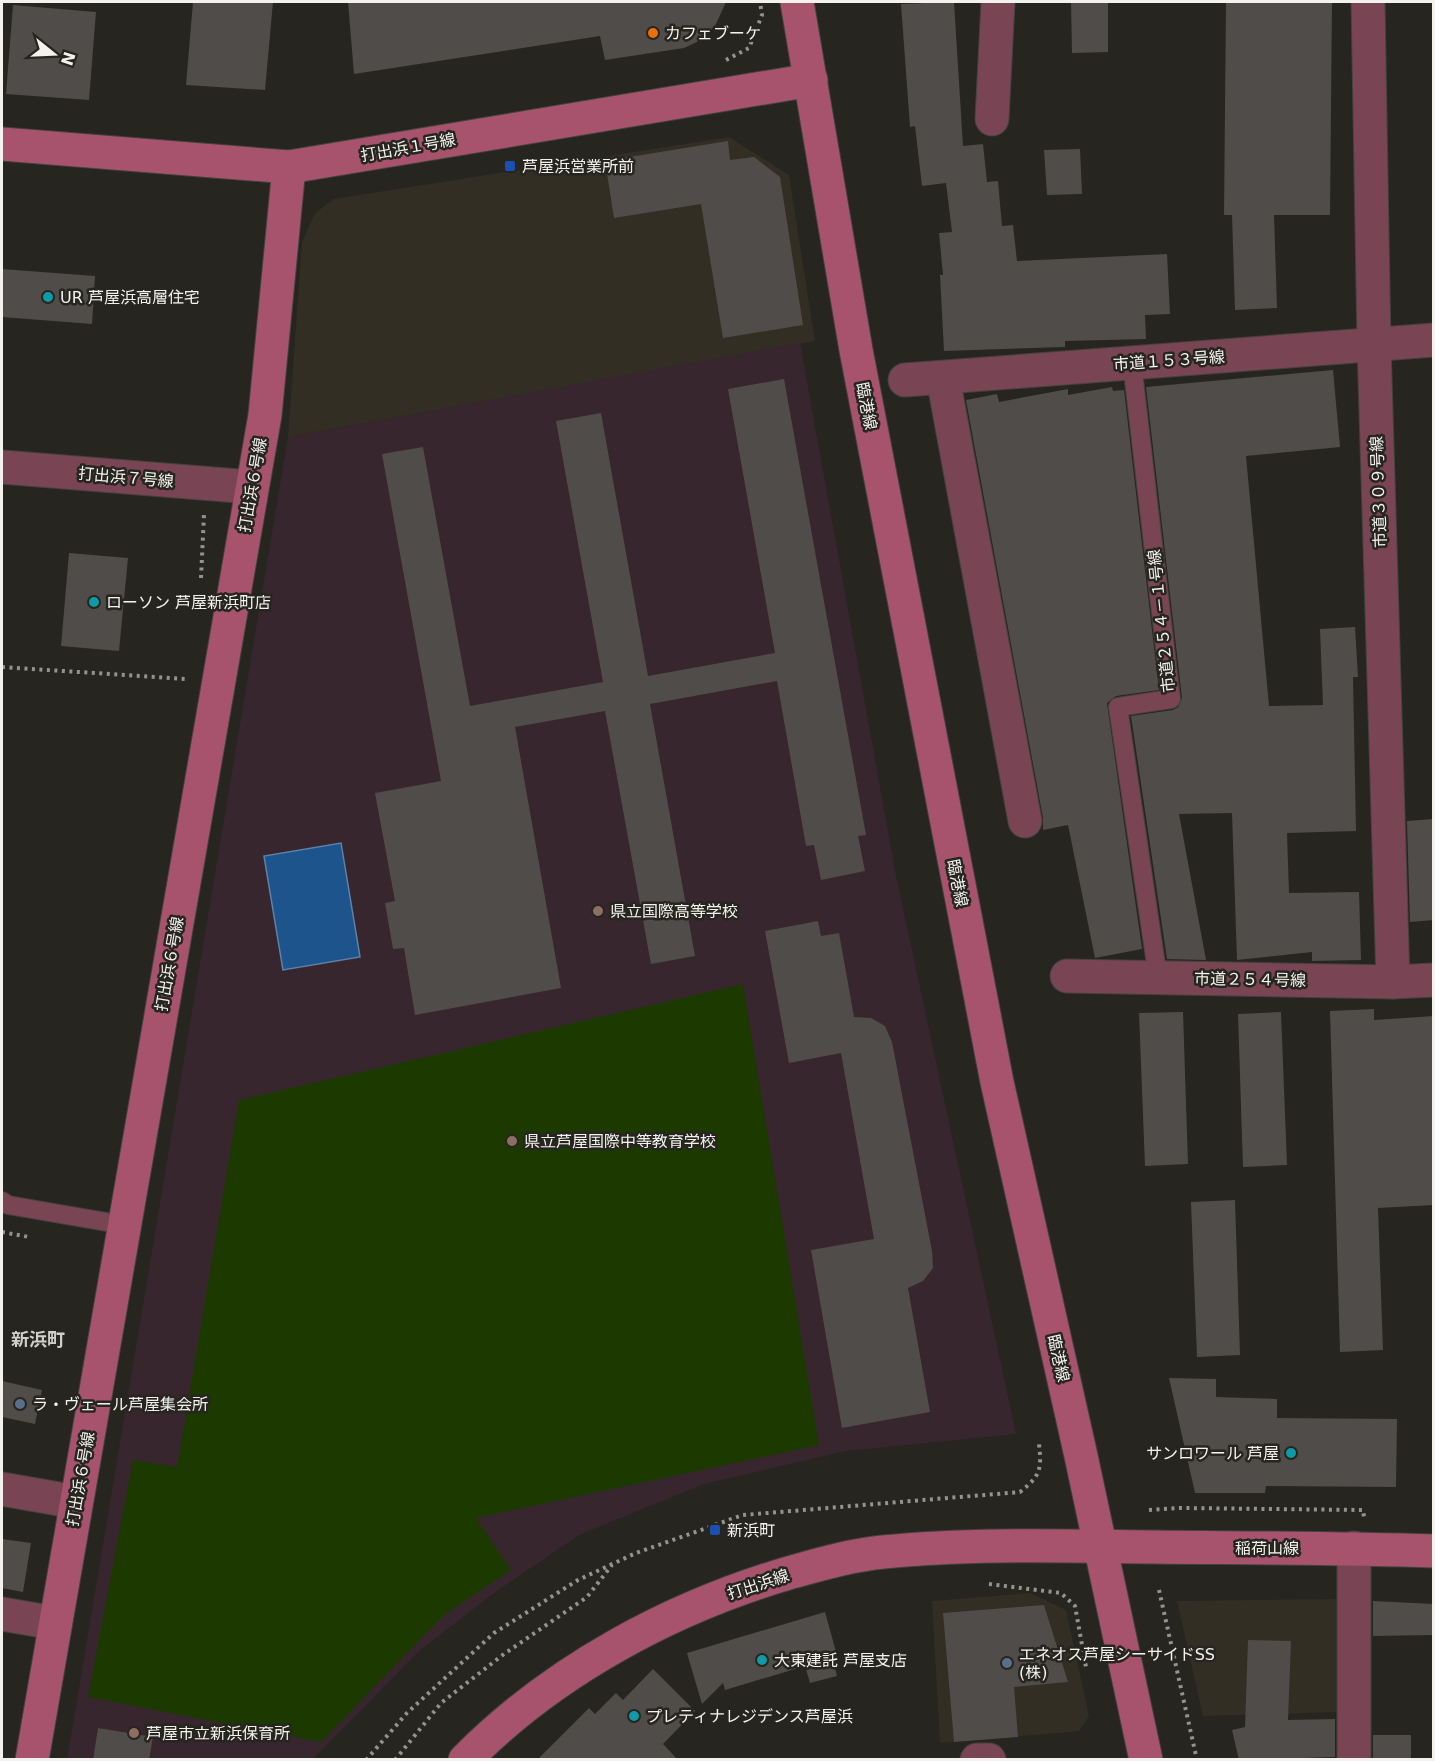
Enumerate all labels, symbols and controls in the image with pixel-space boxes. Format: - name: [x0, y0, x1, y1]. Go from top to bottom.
- north arrow: [24, 24, 84, 84]
- place label: カフェブーケ: [665, 24, 761, 43]
- marker: カフェブーケ: [646, 26, 660, 40]
- text: N: [57, 49, 79, 68]
- street label: 打出浜１号線: [359, 130, 457, 165]
- place label: 芦屋浜営業所前: [522, 157, 634, 176]
- marker: 芦屋浜営業所前: [503, 159, 517, 173]
- place label: UR 芦屋浜高層住宅: [60, 288, 200, 307]
- marker: UR 芦屋浜高層住宅: [41, 290, 55, 304]
- street label: 市道１５３号線: [1113, 347, 1226, 374]
- street label: 臨港線: [853, 381, 880, 431]
- street label: 打出浜６号線: [235, 436, 270, 534]
- street label: 市道３０９号線: [1367, 436, 1390, 548]
- street label: 打出浜７号線: [77, 464, 175, 491]
- street label: 市道２５４－１号線: [1145, 548, 1178, 694]
- place label: ローソン 芦屋新浜町店: [106, 593, 271, 612]
- marker: ローソン 芦屋新浜町店: [87, 595, 101, 609]
- street label: 臨港線: [944, 858, 971, 908]
- place label: 県立国際高等学校: [610, 902, 738, 921]
- marker: 県立国際高等学校: [591, 904, 605, 918]
- street label: 打出浜６号線: [152, 915, 187, 1013]
- street label: 市道２５４号線: [1194, 969, 1306, 990]
- place label: 県立芦屋国際中等教育学校: [524, 1132, 716, 1151]
- marker: 県立芦屋国際中等教育学校: [505, 1134, 519, 1148]
- district label: 新浜町: [11, 1329, 65, 1350]
- street label: 臨港線: [1044, 1333, 1073, 1384]
- place label: ラ・ヴェール芦屋集会所: [32, 1395, 208, 1414]
- marker: ラ・ヴェール芦屋集会所: [13, 1397, 27, 1411]
- street label: 打出浜６号線: [63, 1430, 98, 1528]
- place label: サンロワール 芦屋: [1146, 1444, 1279, 1463]
- marker: サンロワール 芦屋: [1284, 1446, 1298, 1460]
- place label: 新浜町: [727, 1521, 775, 1540]
- marker: 新浜町: [708, 1523, 722, 1537]
- street label: 稲荷山線: [1235, 1539, 1299, 1558]
- street label: 打出浜線: [725, 1566, 792, 1603]
- place label: エネオス芦屋シーサイドSS (株): [1019, 1645, 1215, 1682]
- place label: 大東建託 芦屋支店: [774, 1651, 907, 1670]
- marker: 大東建託 芦屋支店: [755, 1653, 769, 1667]
- marker: エネオス芦屋シーサイドSS (株): [1000, 1656, 1014, 1670]
- place label: プレティナレジデンス芦屋浜: [646, 1707, 853, 1726]
- marker: プレティナレジデンス芦屋浜: [627, 1709, 641, 1723]
- place label: 芦屋市立新浜保育所: [146, 1724, 290, 1743]
- marker: 芦屋市立新浜保育所: [127, 1726, 141, 1740]

